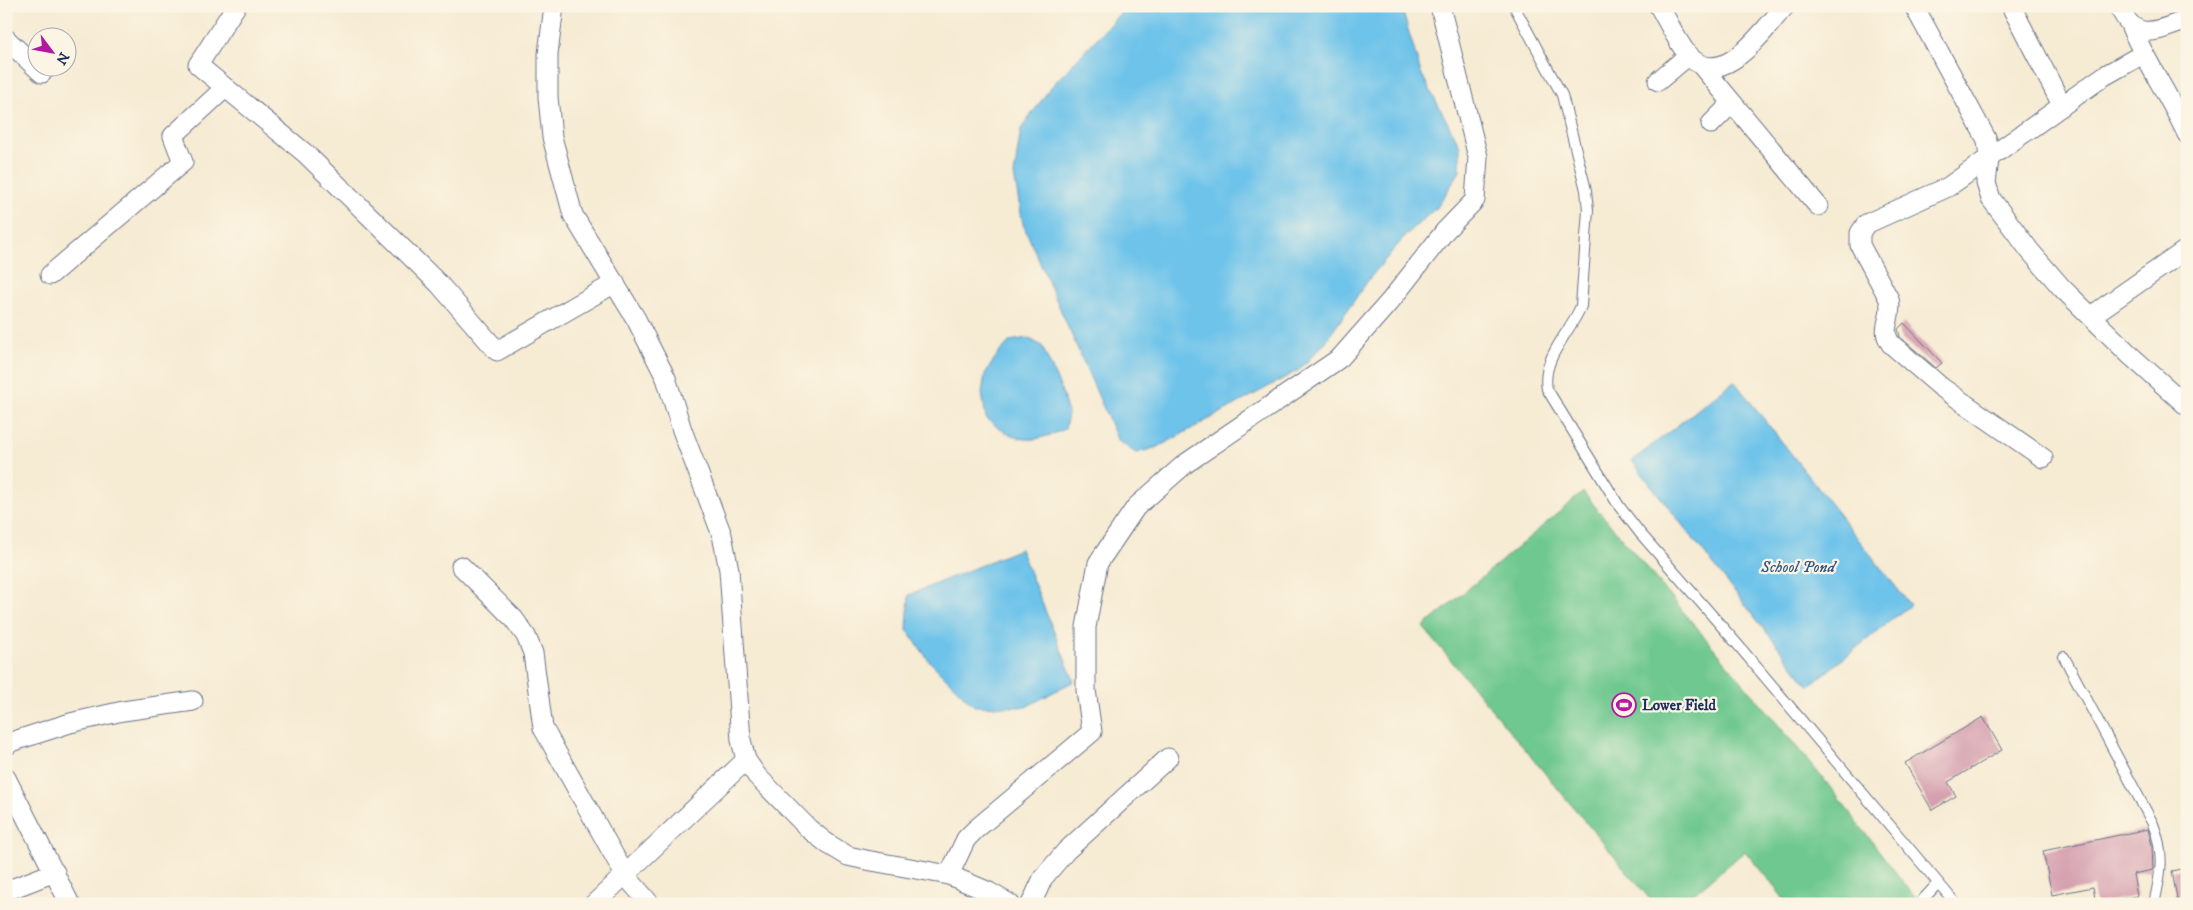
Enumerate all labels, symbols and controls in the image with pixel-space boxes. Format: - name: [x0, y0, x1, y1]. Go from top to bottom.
- north arrow: [28, 28, 78, 78]
- text: N: [51, 49, 73, 68]
- water label: School Pond: [1760, 557, 1837, 577]
- sports icon: Lower Field: [1611, 692, 1637, 718]
- place label: Lower Field: [1642, 696, 1716, 715]

